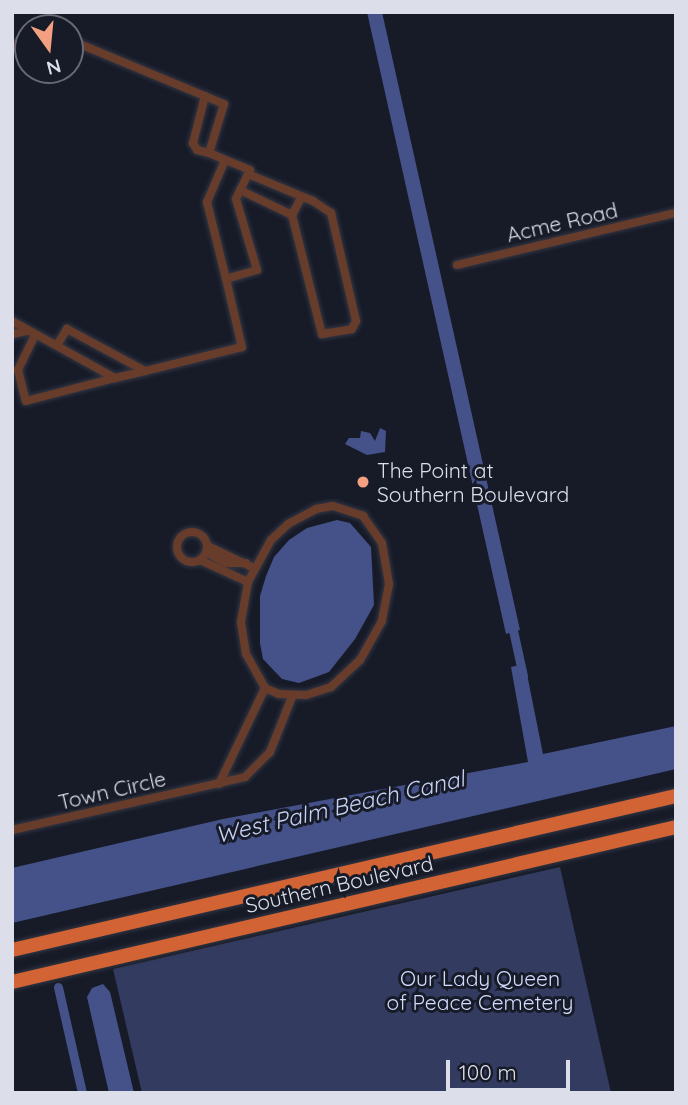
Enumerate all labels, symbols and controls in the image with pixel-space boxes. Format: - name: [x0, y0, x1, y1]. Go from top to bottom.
- north arrow: [14, 14, 84, 84]
- text: N: [44, 54, 64, 81]
- street label: Acme Road: [504, 197, 620, 247]
- place label: The Point at Southern Boulevard: [377, 457, 569, 507]
- marker: The Point at Southern Boulevard: [355, 474, 371, 490]
- street label: Town Circle: [56, 765, 168, 815]
- water label: West Palm Beach Canal: [213, 765, 467, 849]
- street label: Southern Boulevard: [243, 850, 435, 918]
- park label: Our Lady Queen of Peace Cemetery: [387, 965, 573, 1015]
- scale bar: [450, 1046, 574, 1090]
- text: 100 m: [459, 1059, 517, 1085]

